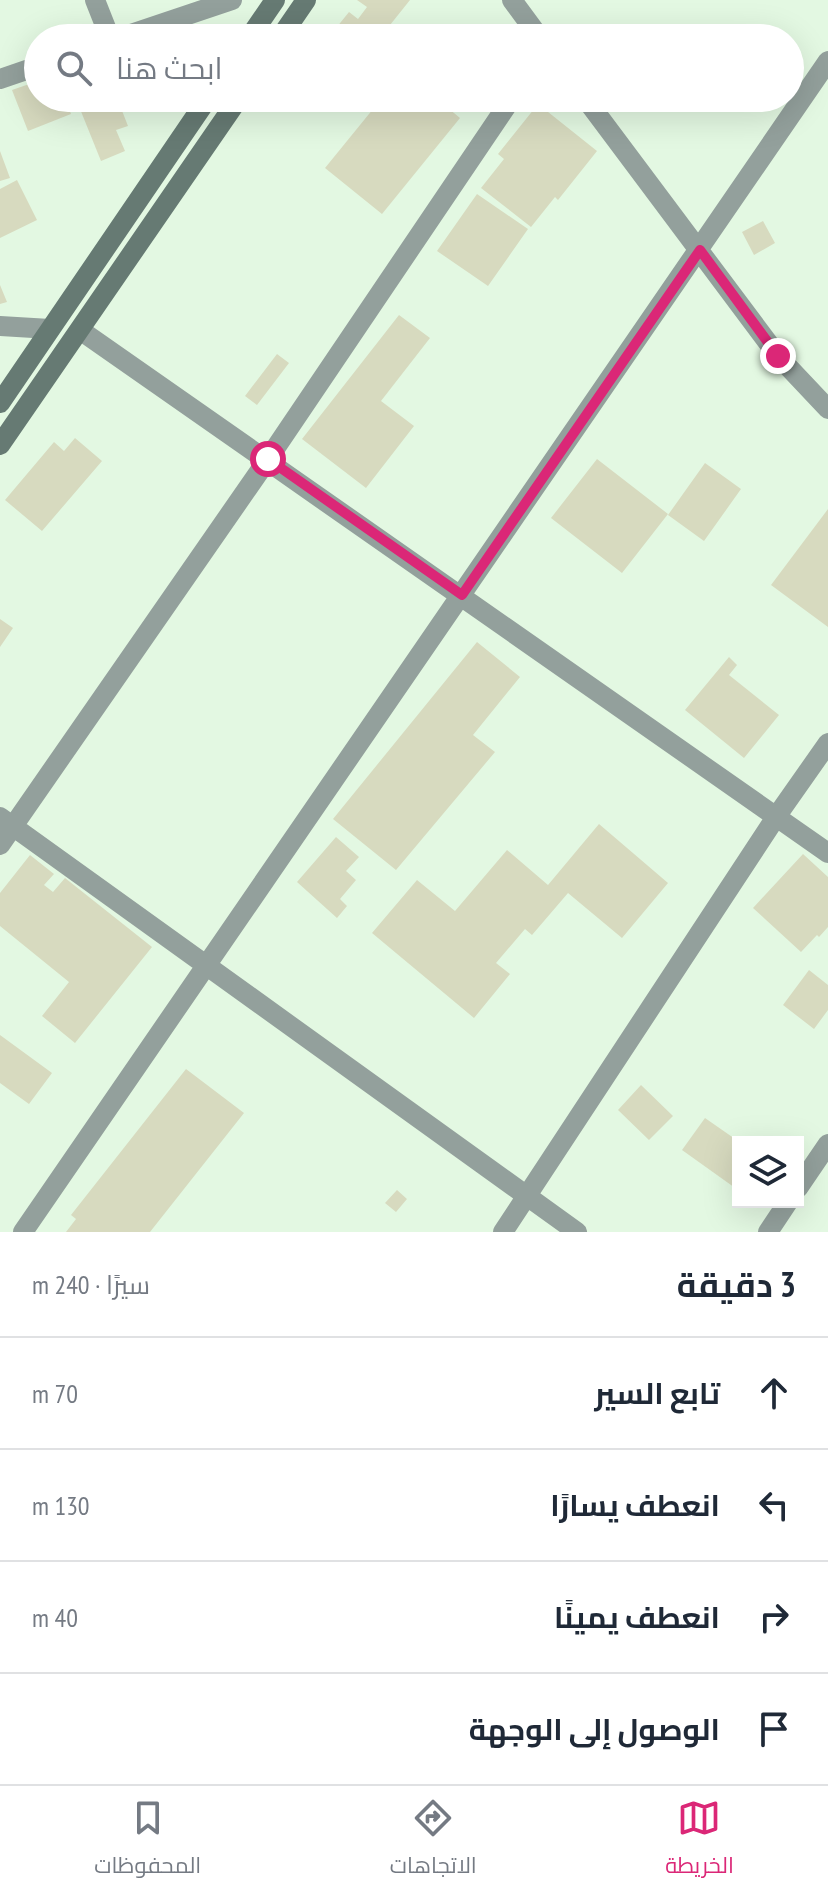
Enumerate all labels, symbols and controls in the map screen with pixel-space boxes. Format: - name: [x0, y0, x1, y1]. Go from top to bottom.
- search box: [24, 24, 804, 112]
- icon: search: [52, 46, 96, 90]
- text: ابحث هنا: [116, 48, 223, 87]
- route end: [760, 338, 796, 374]
- route start: [250, 441, 286, 477]
- map controls: [732, 1136, 804, 1208]
- button: layers: [732, 1136, 804, 1208]
- text: 3 دقيقة: [677, 1262, 796, 1306]
- text: سيرًا · 240 m: [32, 1268, 150, 1301]
- icon: ahead: [752, 1371, 796, 1415]
- text: تابع السير: [595, 1373, 720, 1412]
- text: 70 m: [32, 1377, 78, 1410]
- icon: left: [752, 1483, 796, 1527]
- text: انعطف يسارًا: [550, 1485, 720, 1524]
- text: 130 m: [32, 1489, 90, 1522]
- icon: right: [752, 1595, 796, 1639]
- text: انعطف يمينًا: [554, 1597, 720, 1636]
- text: 40 m: [32, 1601, 78, 1634]
- icon: arrive: [752, 1707, 796, 1751]
- text: الوصول إلى الوجهة: [469, 1709, 720, 1748]
- tab: المحفوظات: [94, 1796, 201, 1886]
- tab: الاتجاهات: [390, 1796, 477, 1886]
- tab: الخريطة: [665, 1796, 734, 1886]

